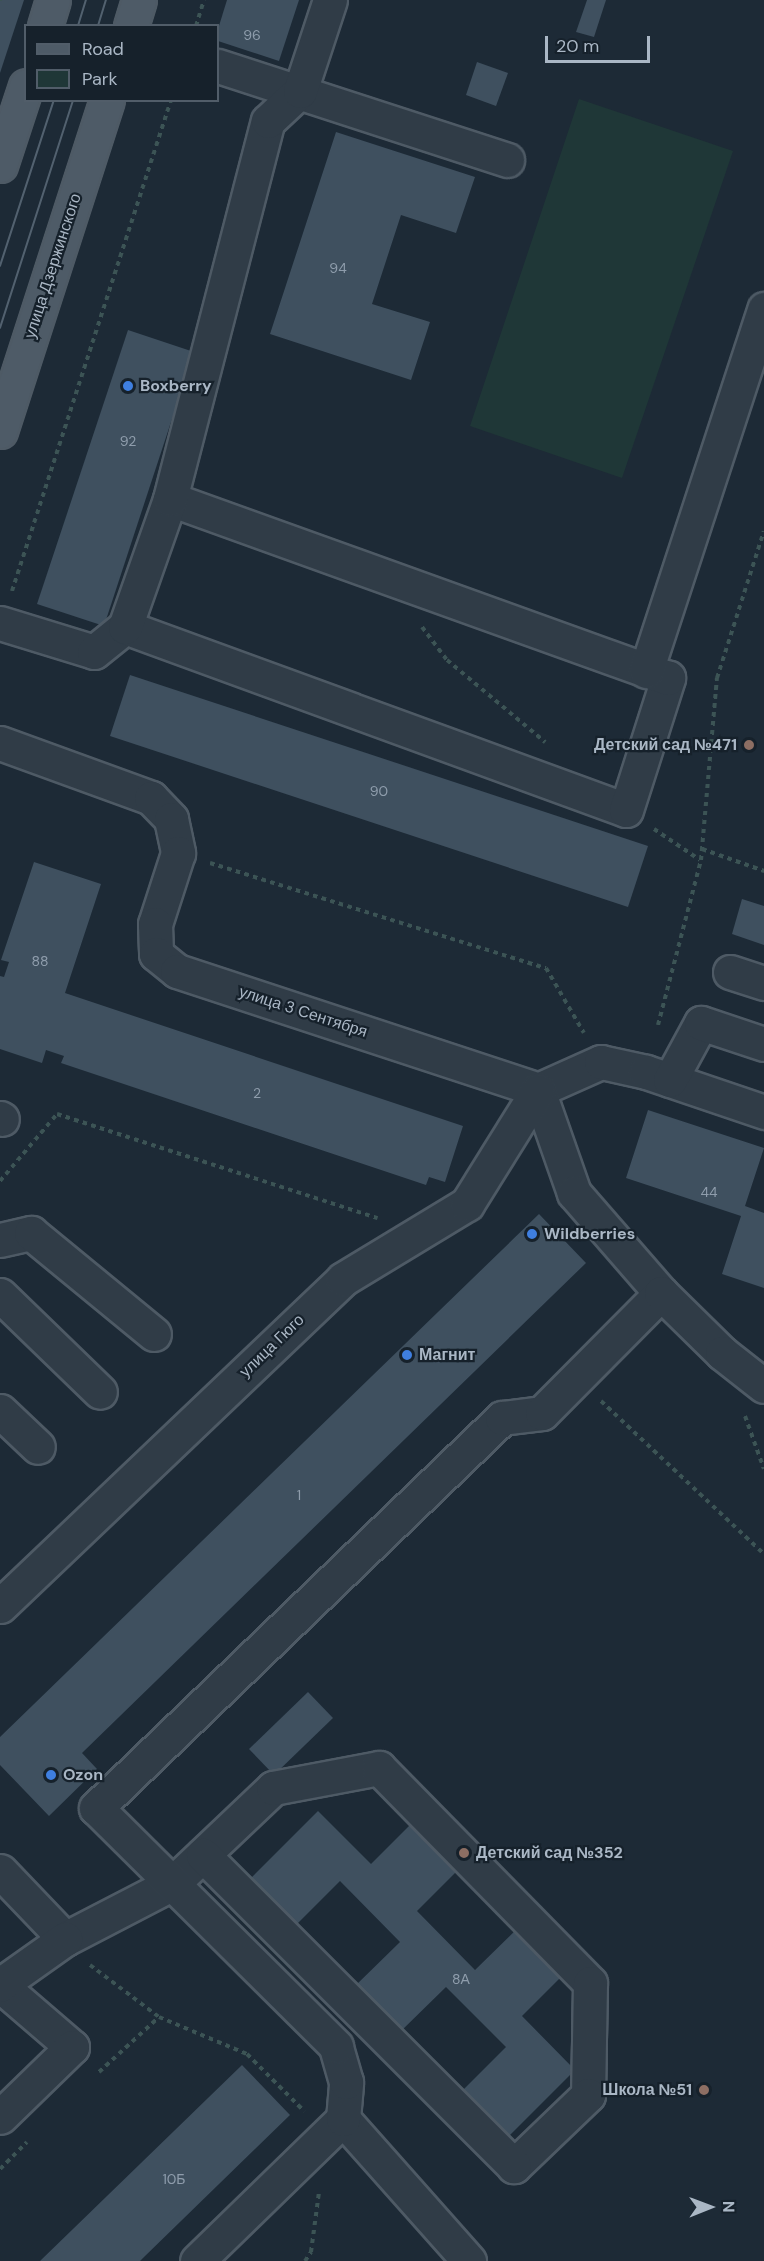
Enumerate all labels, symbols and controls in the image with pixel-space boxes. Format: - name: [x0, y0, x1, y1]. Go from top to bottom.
- legend: [24, 24, 219, 102]
- scale bar: [548, 24, 653, 62]
- house number: 96: [243, 27, 261, 43]
- text: 20 m: [556, 34, 599, 58]
- text: Road: [82, 37, 124, 61]
- text: Park: [82, 67, 118, 91]
- street label: улица Дзержинского: [20, 191, 86, 341]
- house number: 94: [329, 260, 347, 276]
- place label: Boxberry: [140, 376, 212, 396]
- marker: Boxberry: [121, 379, 135, 393]
- house number: 92: [120, 433, 136, 449]
- place label: Детский сад №471: [594, 735, 737, 755]
- marker: Детский сад №471: [742, 738, 756, 752]
- house number: 90: [370, 783, 388, 799]
- house number: 88: [31, 953, 49, 969]
- street label: улица 3 Сентября: [236, 982, 370, 1042]
- house number: 2: [253, 1085, 261, 1101]
- house number: 44: [701, 1184, 717, 1200]
- place label: Wildberries: [544, 1224, 635, 1244]
- marker: Wildberries: [525, 1227, 539, 1241]
- street label: улица Гюго: [236, 1310, 308, 1382]
- place label: Магнит: [419, 1345, 475, 1365]
- marker: Магнит: [400, 1348, 414, 1362]
- house number: 1: [297, 1487, 301, 1503]
- place label: Ozon: [63, 1765, 103, 1785]
- marker: Ozon: [44, 1768, 58, 1782]
- place label: Детский сад №352: [476, 1843, 623, 1863]
- marker: Детский сад №352: [457, 1846, 471, 1860]
- house number: 8А: [452, 1971, 470, 1987]
- place label: Школа №51: [602, 2080, 692, 2100]
- marker: Школа №51: [697, 2083, 711, 2097]
- house number: 10Б: [162, 2171, 186, 2187]
- north arrow: [680, 2177, 740, 2237]
- text: N: [718, 2201, 739, 2213]

